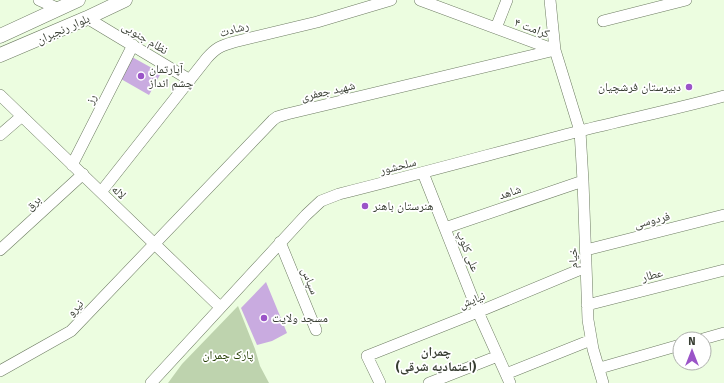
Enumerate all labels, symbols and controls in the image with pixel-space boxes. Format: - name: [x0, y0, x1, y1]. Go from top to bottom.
- street label: بلوار رنجبران: [34, 11, 92, 47]
- street label: کرامت ۴: [512, 15, 552, 41]
- street label: رشادت: [218, 18, 251, 40]
- street label: نظام جنوبی: [119, 19, 171, 58]
- place label: آپارتمان چشم انداز: [148, 62, 194, 91]
- marker: آپارتمان چشم انداز: [136, 71, 146, 81]
- street label: شهید جعفری: [300, 78, 357, 104]
- place label: دبیرستان فرشچیان: [598, 80, 681, 94]
- marker: دبیرستان فرشچیان: [684, 82, 694, 92]
- street label: رز: [82, 91, 100, 107]
- street label: سلحشور: [377, 155, 418, 178]
- street label: لاله: [109, 182, 129, 202]
- street label: شاهد: [497, 182, 523, 202]
- street label: برق: [22, 192, 44, 214]
- place label: هنرستان باهنر: [372, 199, 434, 213]
- marker: هنرستان باهنر: [360, 201, 370, 211]
- street label: فردوسی: [633, 209, 671, 231]
- street label: علی کلوپ: [453, 228, 483, 274]
- street label: خیام: [566, 247, 581, 269]
- street label: سپاس: [298, 266, 322, 296]
- street label: عطار: [639, 266, 664, 285]
- street label: نیایش: [457, 288, 487, 312]
- street label: نیرو: [64, 297, 86, 320]
- place label: مسجد ولایت: [272, 311, 328, 325]
- marker: مسجد ولایت: [259, 313, 269, 323]
- north arrow: [672, 331, 712, 371]
- text: N: [688, 335, 696, 348]
- district label: چمران (اعتمادیه شرقی): [396, 344, 476, 375]
- park label: پارک چمران: [203, 348, 254, 362]

